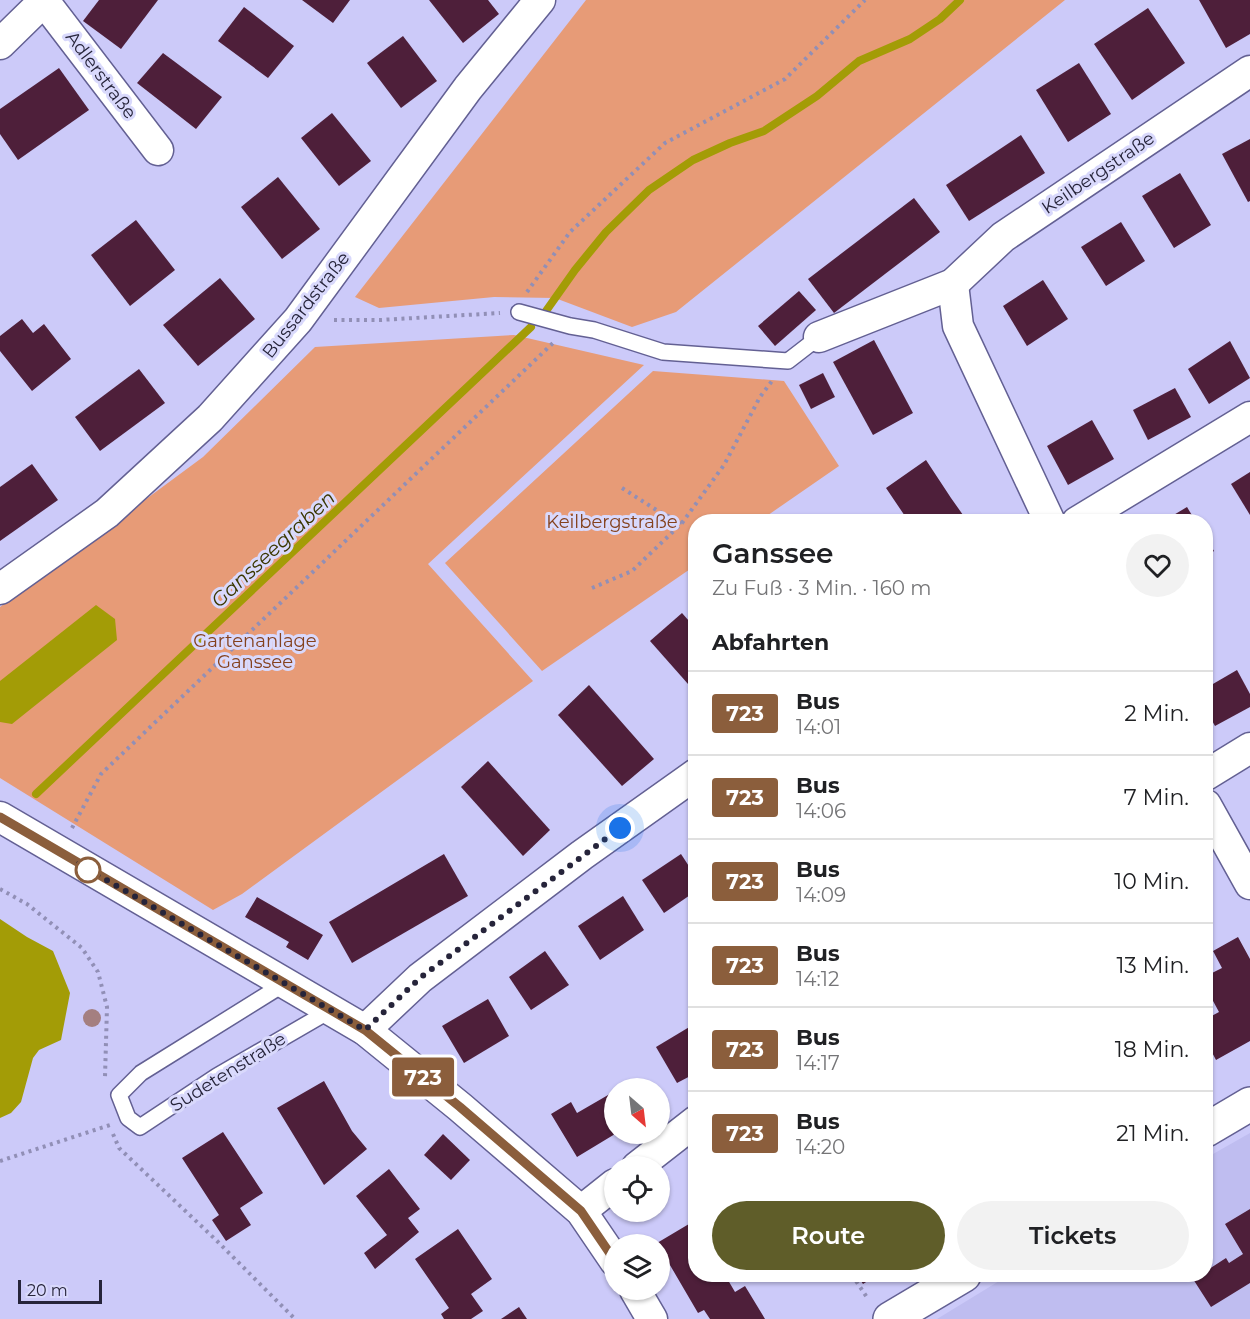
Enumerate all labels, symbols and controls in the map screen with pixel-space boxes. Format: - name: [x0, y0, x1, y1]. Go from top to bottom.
- street label: Adlerstraße: [61, 27, 141, 123]
- street label: Keilbergstraße: [1037, 127, 1159, 219]
- street label: Bussardstraße: [258, 247, 354, 363]
- water label: Gansseegraben: [206, 486, 340, 612]
- park label: Keilbergstraße: [546, 511, 678, 533]
- button: heart: [1126, 534, 1189, 597]
- text: Ganssee: [712, 536, 833, 570]
- text: Zu Fuß · 3 Min. · 160 m: [712, 576, 932, 600]
- text: Abfahrten: [712, 629, 829, 656]
- park label: Gartenanlage Ganssee: [193, 630, 317, 673]
- text: Bus: [796, 688, 840, 715]
- text: 2 Min.: [1124, 700, 1189, 727]
- text: 723: [726, 701, 764, 726]
- text: 14:01: [796, 715, 841, 739]
- text: Bus: [796, 772, 840, 799]
- text: 7 Min.: [1124, 784, 1189, 811]
- text: 723: [726, 785, 764, 810]
- text: 14:06: [796, 799, 846, 823]
- your location: [605, 813, 635, 843]
- text: Bus: [796, 856, 840, 883]
- unlabelled marker: [75, 857, 101, 883]
- text: 10 Min.: [1114, 868, 1189, 895]
- text: 723: [726, 869, 764, 894]
- text: 14:09: [796, 883, 846, 907]
- text: Bus: [796, 940, 840, 967]
- text: 13 Min.: [1116, 952, 1189, 979]
- text: 723: [726, 953, 764, 978]
- text: 14:12: [796, 967, 839, 991]
- text: Bus: [796, 1024, 840, 1051]
- street label: Sudetenstraße: [166, 1028, 290, 1116]
- text: 18 Min.: [1115, 1036, 1189, 1063]
- text: 723: [726, 1037, 764, 1062]
- text: 14:17: [796, 1051, 840, 1075]
- line badge: 723: [388, 1058, 458, 1096]
- text: 723: [404, 1065, 442, 1090]
- north arrow: [604, 1078, 670, 1144]
- map controls: [604, 1078, 670, 1300]
- text: Bus: [796, 1108, 840, 1135]
- text: 21 Min.: [1116, 1120, 1189, 1147]
- text: 723: [726, 1121, 764, 1146]
- text: 14:20: [796, 1135, 845, 1159]
- button: locate: [604, 1156, 670, 1222]
- button: Route: [712, 1201, 945, 1270]
- button: Tickets: [957, 1201, 1189, 1270]
- button: layers: [604, 1234, 670, 1300]
- scale bar: [18, 1277, 102, 1304]
- text: 20 m: [27, 1281, 68, 1300]

